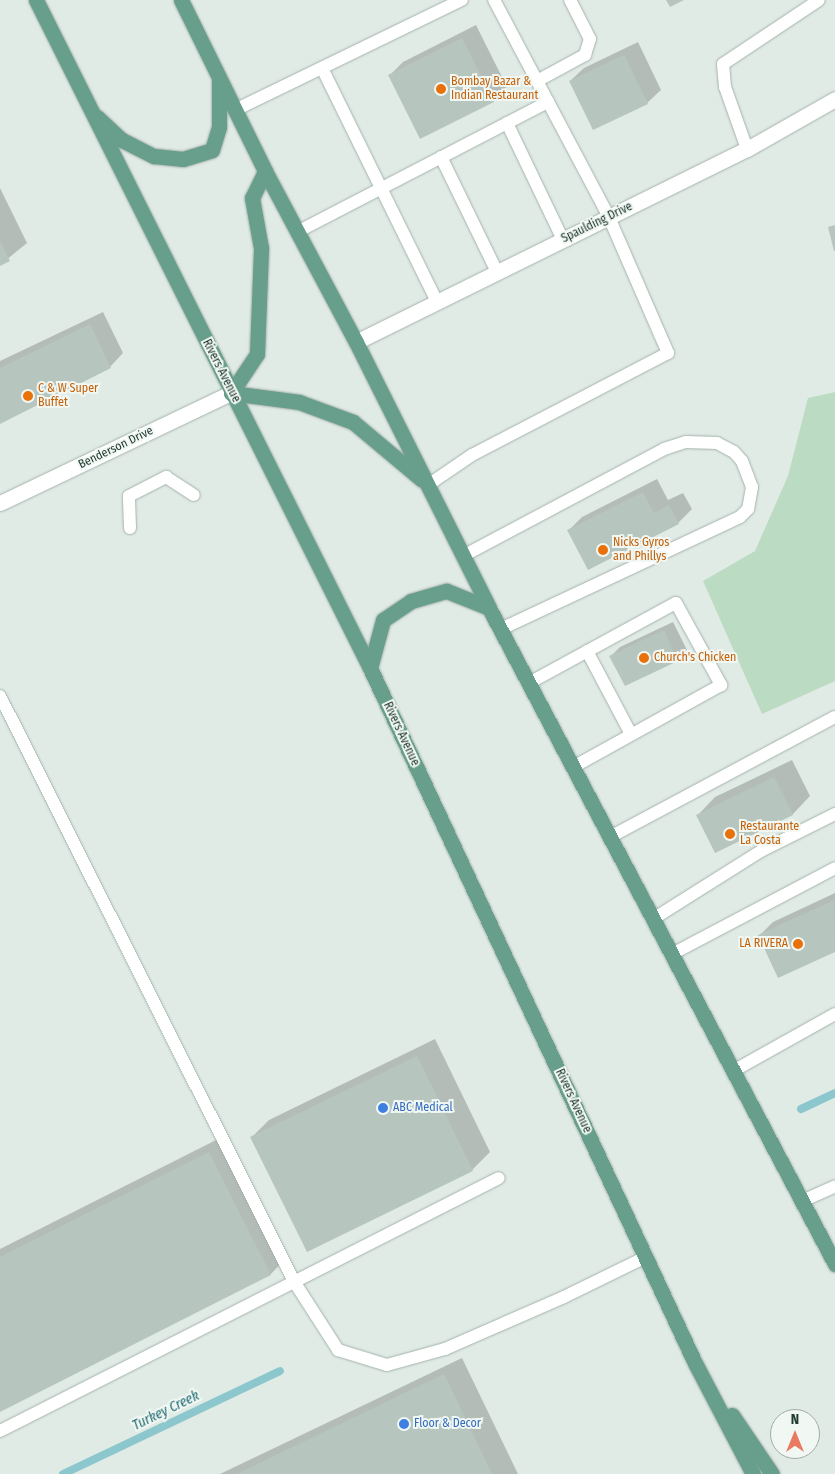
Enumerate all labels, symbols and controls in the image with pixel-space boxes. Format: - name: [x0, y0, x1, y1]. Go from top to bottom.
- place label: Bombay Bazar & Indian Restaurant: [451, 75, 538, 103]
- marker: Bombay Bazar & Indian Restaurant: [435, 83, 447, 95]
- street label: Spaulding Drive: [559, 200, 635, 246]
- street label: Rivers Avenue: [199, 337, 243, 405]
- place label: C & W Super Buffet: [38, 382, 98, 410]
- marker: C & W Super Buffet: [22, 390, 34, 402]
- street label: Benderson Drive: [76, 424, 156, 472]
- place label: Nicks Gyros and Phillys: [613, 536, 669, 564]
- marker: Nicks Gyros and Phillys: [597, 544, 609, 556]
- place label: Church's Chicken: [654, 651, 736, 665]
- marker: Church's Chicken: [638, 652, 650, 664]
- street label: Rivers Avenue: [380, 700, 422, 768]
- place label: Restaurante La Costa: [740, 820, 799, 848]
- marker: Restaurante La Costa: [724, 828, 736, 840]
- place label: LA RIVERA: [739, 937, 788, 951]
- marker: LA RIVERA: [792, 938, 804, 950]
- street label: Rivers Avenue: [552, 1067, 594, 1135]
- place label: ABC Medical: [393, 1101, 453, 1115]
- marker: ABC Medical: [377, 1102, 389, 1114]
- water label: Turkey Creek: [130, 1388, 202, 1434]
- north arrow: [770, 1409, 820, 1459]
- text: N: [791, 1411, 799, 1428]
- place label: Floor & Decor: [414, 1417, 481, 1431]
- marker: Floor & Decor: [398, 1418, 410, 1430]

